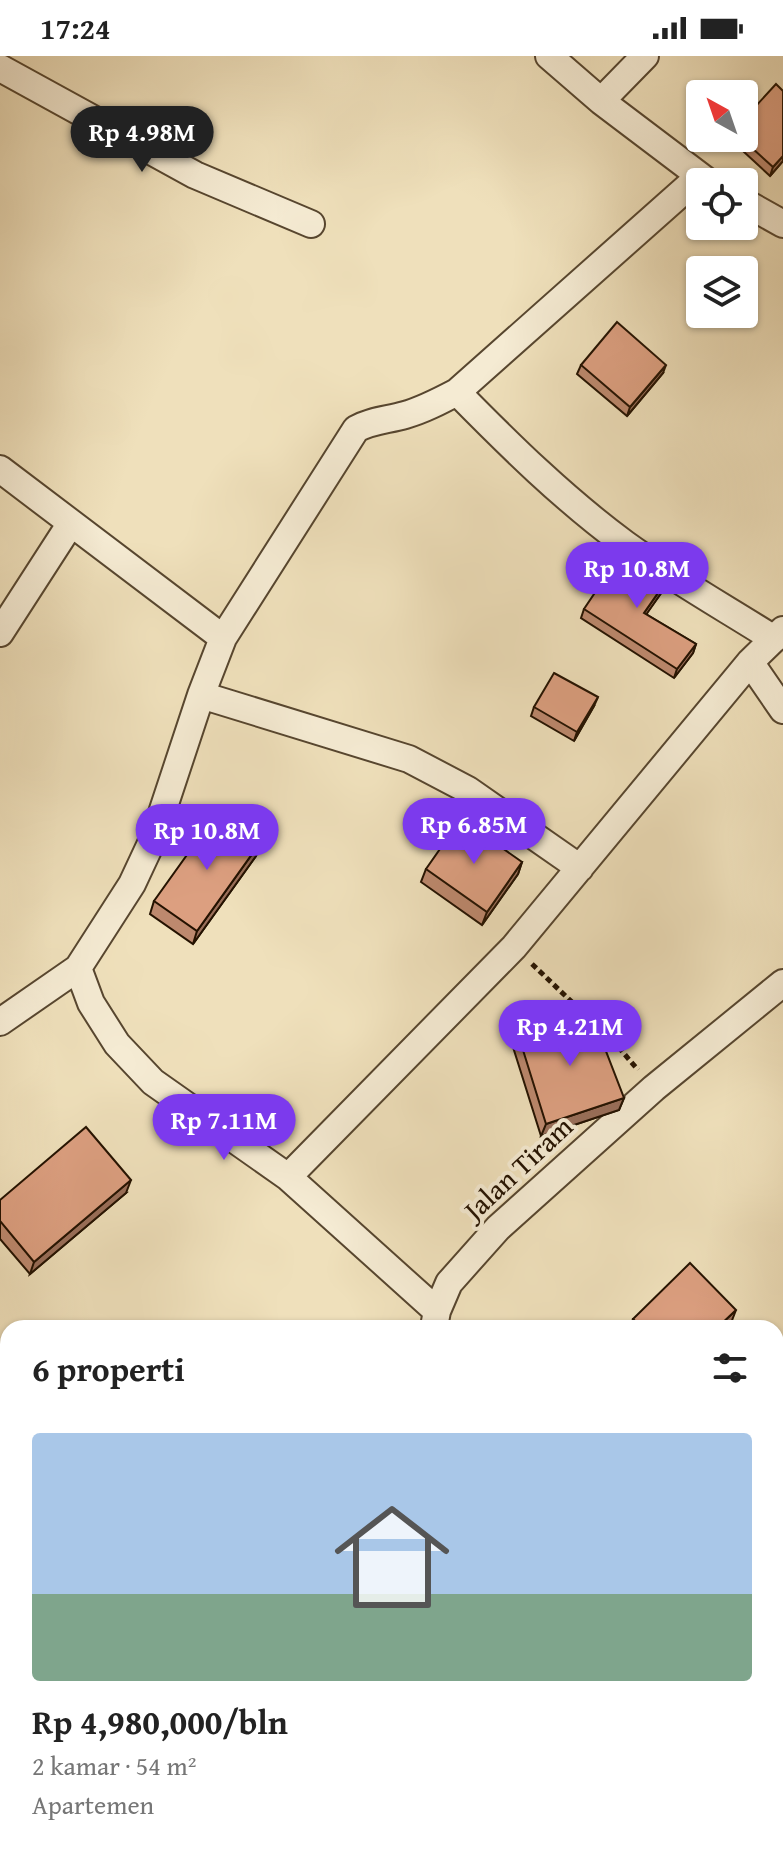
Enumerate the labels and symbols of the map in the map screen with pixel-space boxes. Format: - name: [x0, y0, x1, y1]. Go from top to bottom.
- north arrow: [686, 80, 758, 152]
- pin: Rp 4.98M: [59, 106, 225, 174]
- pin: Rp 10.8M: [554, 542, 720, 610]
- pin: Rp 6.85M: [391, 798, 557, 866]
- pin: Rp 10.8M: [124, 804, 290, 872]
- pin: Rp 4.21M: [487, 1000, 653, 1068]
- pin: Rp 7.11M: [141, 1094, 307, 1162]
- street label: Jalan Tiram: [452, 1106, 581, 1231]

